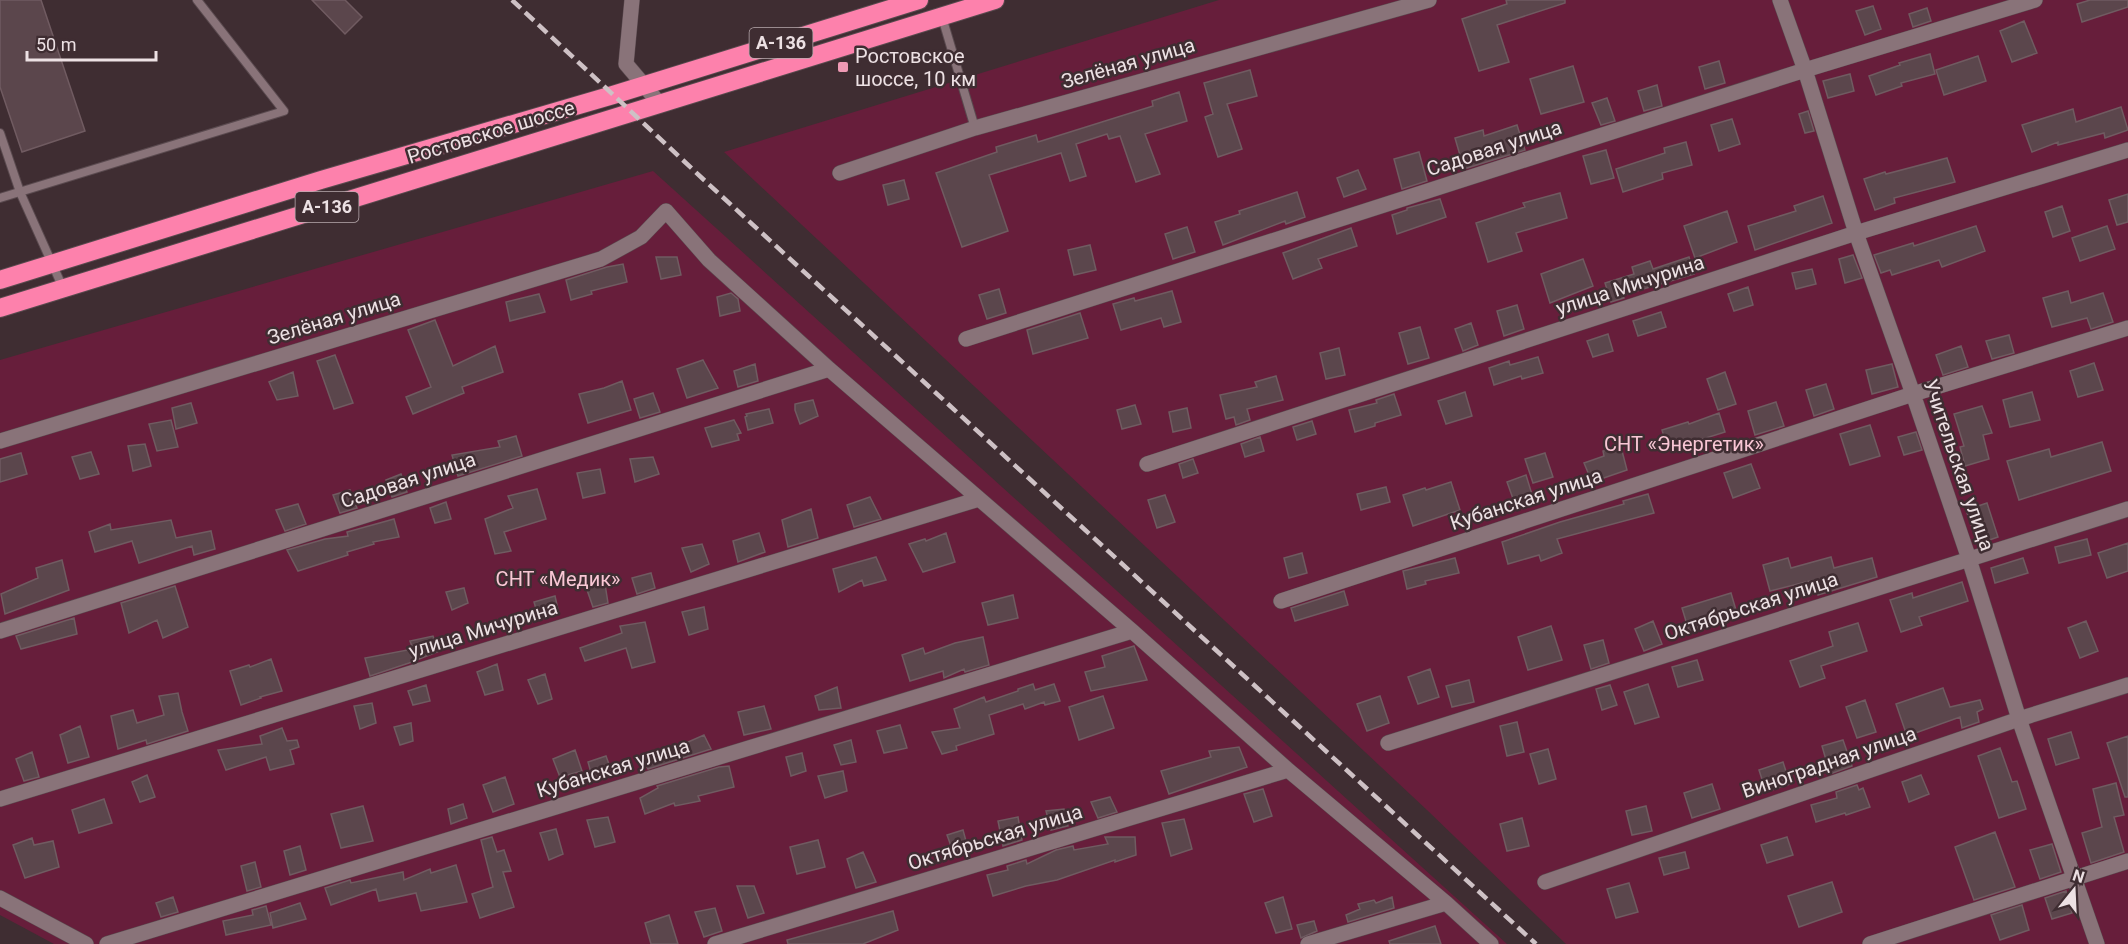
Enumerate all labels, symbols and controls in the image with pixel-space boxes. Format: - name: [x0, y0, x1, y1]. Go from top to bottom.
- scale bar: [27, 24, 156, 62]
- road number: А-136: [750, 28, 812, 58]
- street label: Зелёная улица: [1058, 32, 1198, 94]
- text: 50 m: [36, 34, 76, 55]
- place label: Ростовское шоссе, 10 км: [855, 44, 976, 91]
- marker: Ростовское шоссе, 10 км: [836, 60, 850, 74]
- street label: Ростовское шоссе: [404, 95, 578, 169]
- street label: Садовая улица: [1423, 115, 1565, 181]
- road number: А-136: [296, 192, 358, 222]
- street label: улица Мичурина: [1553, 250, 1707, 320]
- street label: Зелёная улица: [265, 286, 403, 350]
- street label: Учительская улица: [1918, 376, 2000, 554]
- park label: СНТ «Энергетик»: [1604, 432, 1764, 456]
- street label: Садовая улица: [337, 447, 479, 513]
- street label: Кубанская улица: [1447, 463, 1605, 535]
- park label: СНТ «Медик»: [496, 567, 620, 591]
- street label: Октябрьская улица: [1661, 567, 1841, 645]
- street label: улица Мичурина: [406, 595, 560, 663]
- street label: Виноградная улица: [1739, 721, 1919, 803]
- street label: Кубанская улица: [534, 733, 692, 803]
- street label: Октябрьская улица: [905, 799, 1085, 875]
- north arrow: [2044, 860, 2104, 920]
- text: N: [2070, 865, 2087, 887]

